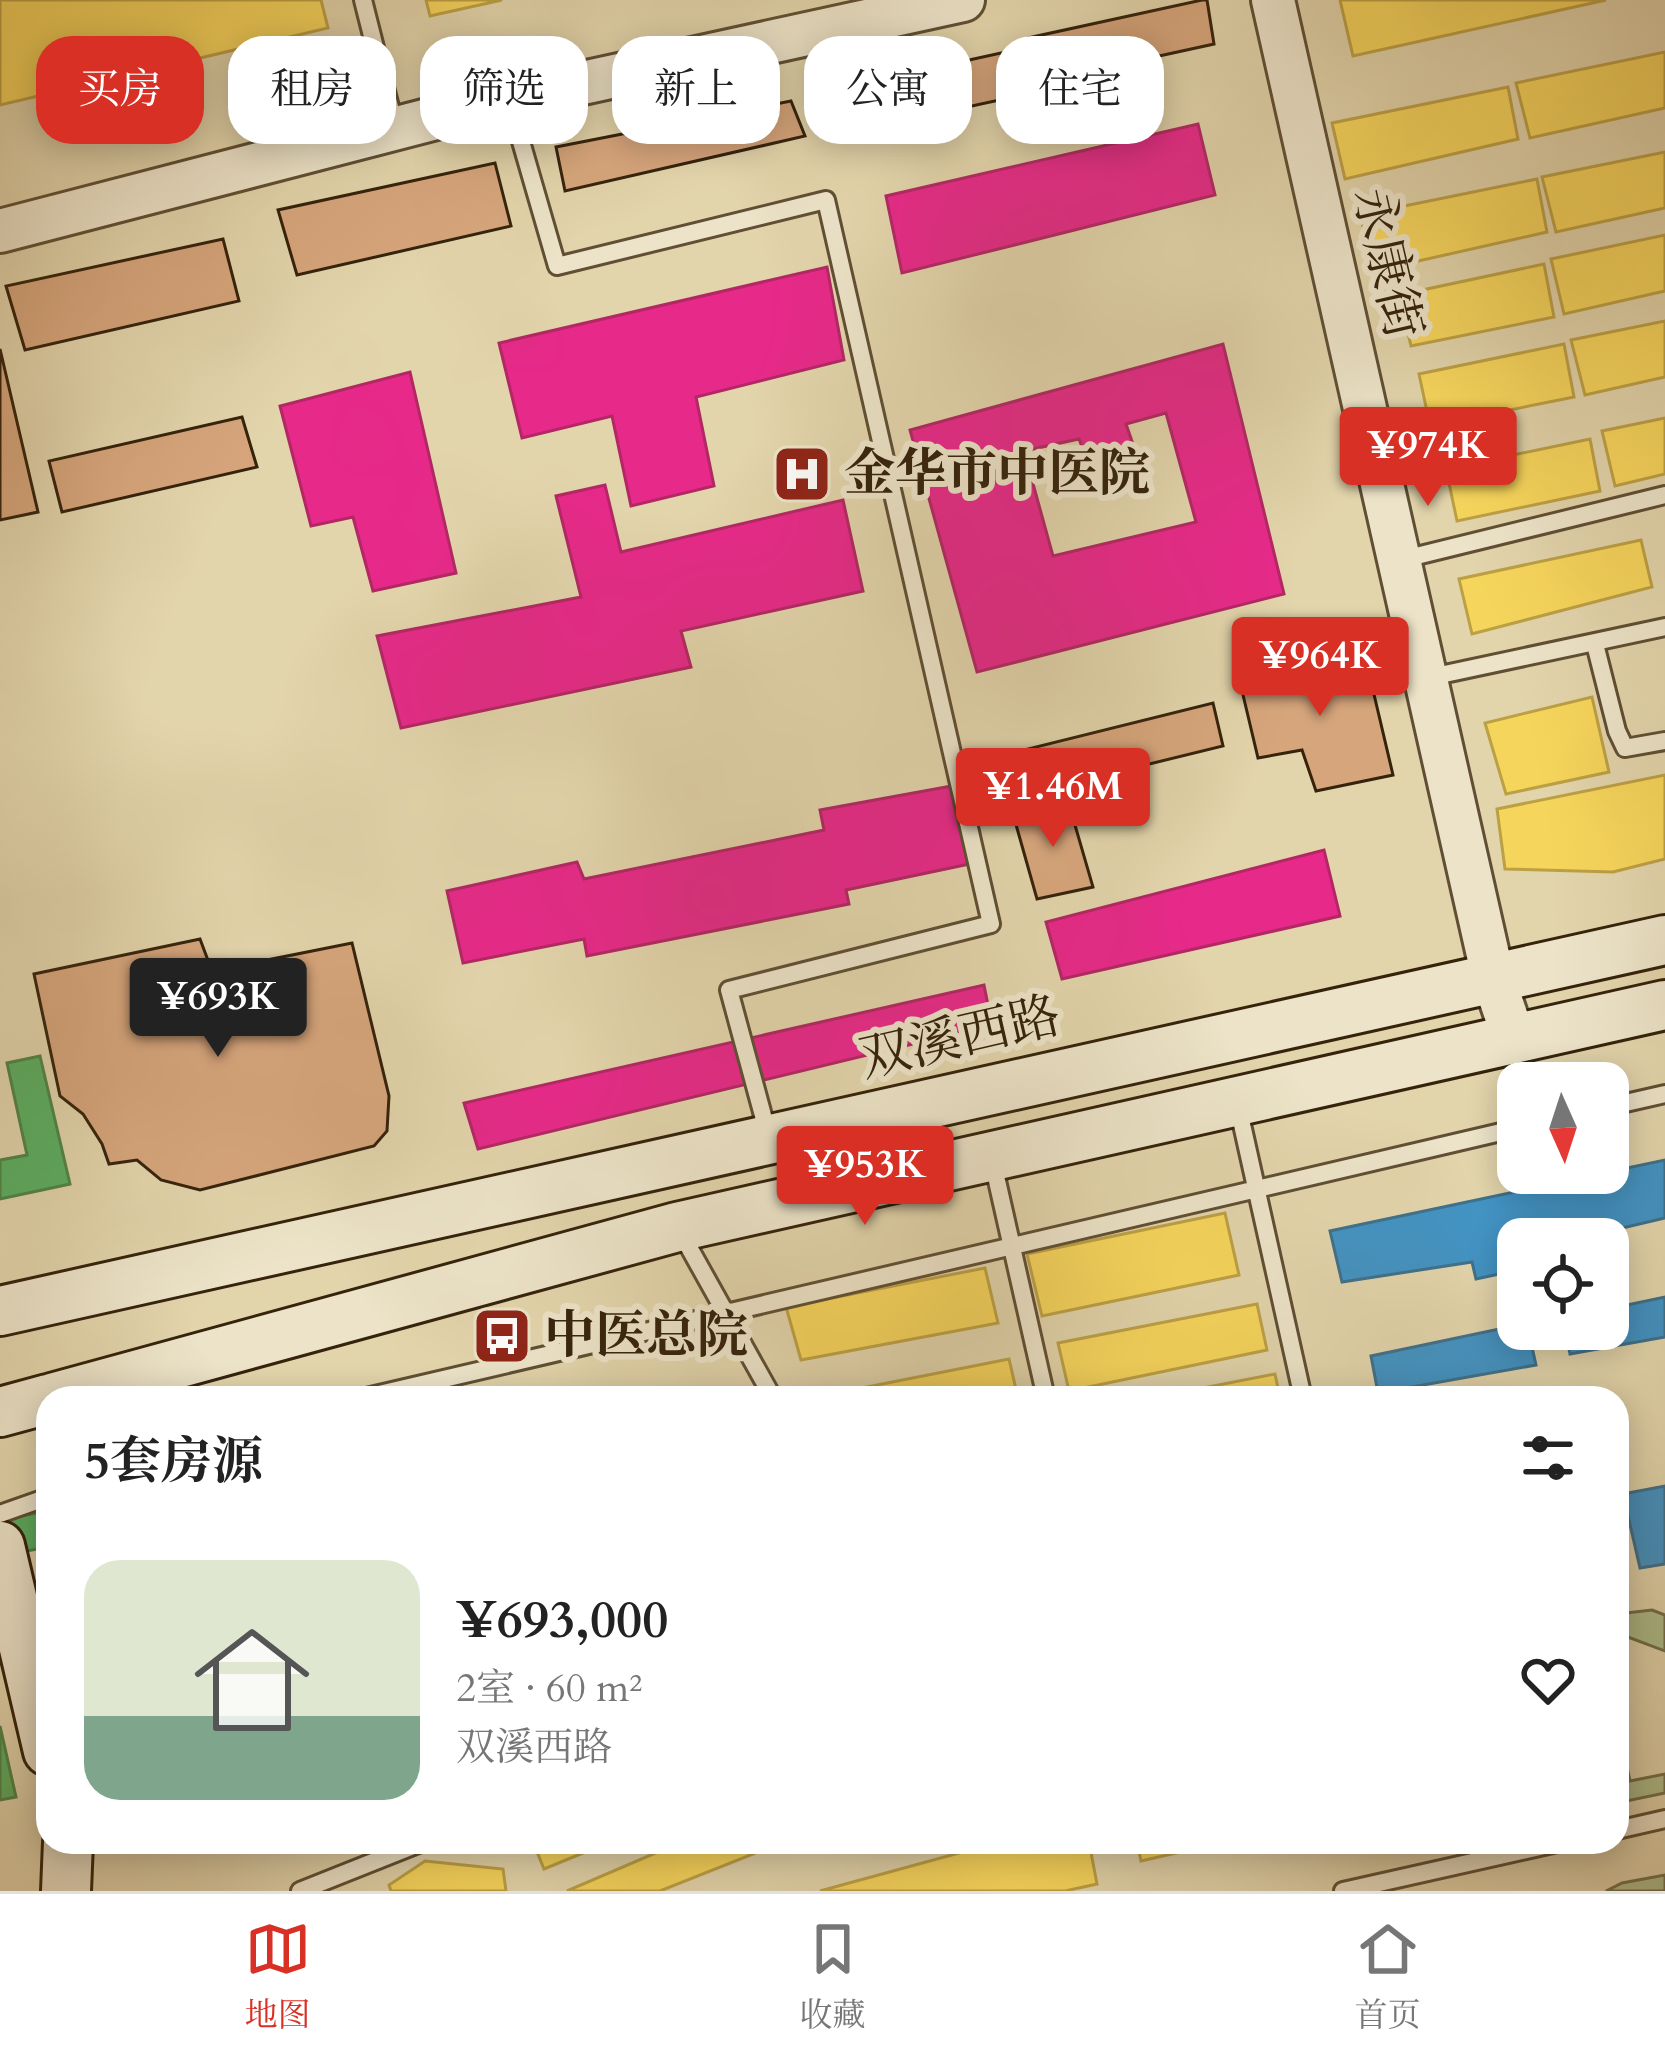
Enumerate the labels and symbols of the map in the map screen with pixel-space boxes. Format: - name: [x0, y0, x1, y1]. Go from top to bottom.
- street label: 永康街: [1336, 181, 1438, 345]
- pin: ¥974K: [1344, 407, 1512, 509]
- place label: 金华市中医院: [844, 439, 1150, 509]
- hospital icon: 金华市中医院: [771, 443, 833, 505]
- pin: ¥964K: [1236, 617, 1404, 719]
- pin: ¥1.46M: [955, 748, 1151, 850]
- pin: ¥693K: [134, 958, 302, 1060]
- street label: 双溪西路: [853, 981, 1067, 1095]
- north arrow: [1497, 1062, 1629, 1194]
- pin: ¥953K: [781, 1126, 949, 1228]
- place label: 中医总院: [544, 1301, 748, 1371]
- bus stop icon: 中医总院: [471, 1305, 533, 1367]

